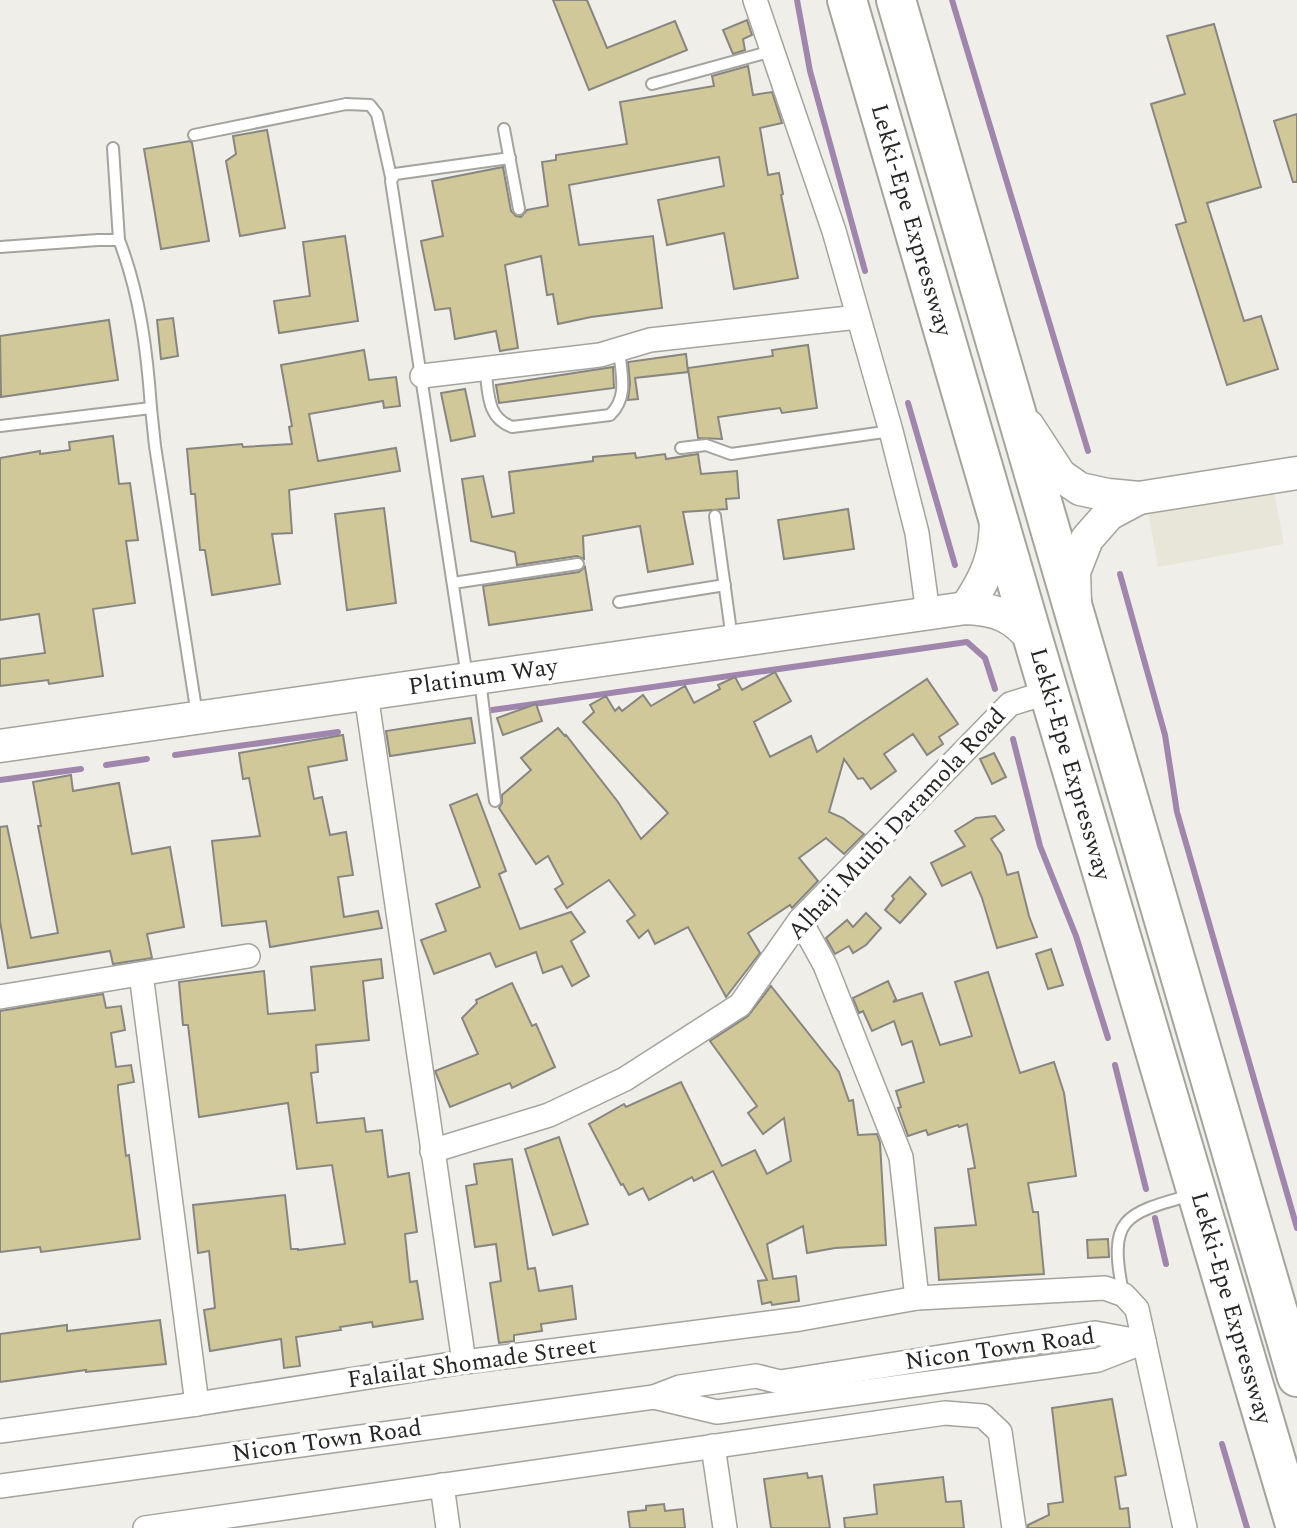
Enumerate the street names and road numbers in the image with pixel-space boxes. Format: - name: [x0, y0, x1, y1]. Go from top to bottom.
- street label: Lekki-Epe Expressway: [861, 100, 962, 342]
- street label: Lekki-Epe Expressway: [1020, 644, 1121, 886]
- street label: Platinum Way: [406, 649, 561, 705]
- street label: Alhaji Muibi Daramola Road: [779, 700, 1015, 948]
- street label: Lekki-Epe Expressway: [1181, 1188, 1282, 1430]
- street label: Nicon Town Road: [903, 1318, 1097, 1380]
- street label: Falailat Shomade Street: [345, 1328, 599, 1398]
- street label: Nicon Town Road: [230, 1410, 424, 1472]

